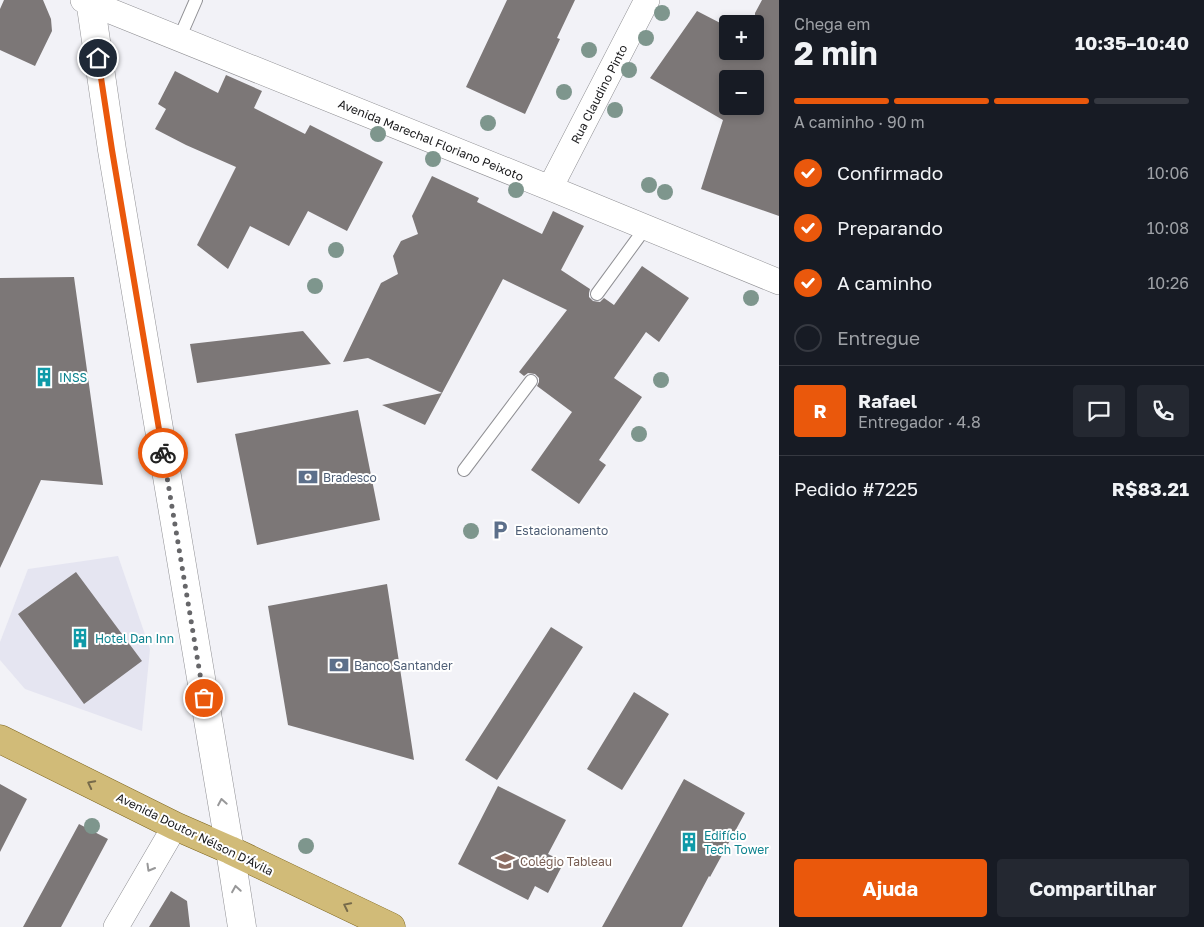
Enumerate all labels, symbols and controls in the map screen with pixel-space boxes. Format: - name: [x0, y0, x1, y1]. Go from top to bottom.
- text: Chega em: [794, 14, 870, 34]
- map controls: [719, 15, 764, 115]
- button: +: [719, 15, 764, 60]
- text: 10:35–10:40: [1075, 31, 1189, 54]
- text: 2 min: [794, 34, 878, 72]
- pin: [77, 37, 119, 79]
- street label: Rua Claudino Pinto: [567, 42, 631, 146]
- icon: home: [84, 44, 112, 72]
- button: −: [719, 70, 764, 115]
- street label: Avenida Marechal Floriano Peixoto: [336, 96, 526, 184]
- text: A caminho · 90 m: [794, 112, 925, 132]
- icon: check: [794, 159, 822, 187]
- text: Confirmado: [837, 161, 943, 184]
- text: 10:06: [1147, 163, 1189, 183]
- icon: check: [794, 214, 822, 242]
- text: Preparando: [837, 216, 943, 239]
- text: 10:08: [1147, 218, 1189, 238]
- icon: check: [794, 269, 822, 297]
- text: A caminho: [837, 271, 932, 294]
- text: 10:26: [1148, 273, 1189, 293]
- text: Entregue: [837, 326, 920, 349]
- building icon: INSS: [33, 366, 55, 388]
- place label: INSS: [59, 370, 88, 385]
- button: chat: [1073, 385, 1125, 437]
- button: phone: [1137, 385, 1189, 437]
- text: Rafael: [858, 389, 917, 412]
- text: R: [813, 399, 827, 422]
- text: Entregador · 4.8: [858, 412, 981, 432]
- courier: [138, 428, 188, 478]
- icon: bike: [149, 439, 177, 467]
- bank icon: Bradesco: [297, 466, 319, 488]
- place label: Bradesco: [323, 470, 377, 485]
- text: Pedido #7225: [794, 477, 918, 500]
- text: R$83.21: [1112, 477, 1189, 500]
- parking icon: Estacionamento: [489, 519, 511, 541]
- place label: Estacionamento: [515, 523, 608, 538]
- building icon: Hotel Dan Inn: [69, 627, 91, 649]
- place label: Hotel Dan Inn: [95, 631, 174, 646]
- bank icon: Banco Santander: [328, 654, 350, 676]
- place label: Banco Santander: [354, 658, 453, 673]
- pin: [183, 677, 225, 719]
- icon: bag: [190, 684, 218, 712]
- one-way arrow: [88, 780, 97, 790]
- street label: Avenida Doutor Nélson D'Ávila: [114, 789, 276, 879]
- one-way arrow: [217, 798, 227, 807]
- place label: Edifício Tech Tower: [704, 828, 769, 857]
- building icon: Edifício Tech Tower: [678, 831, 700, 853]
- school or university icon: Colégio Tableau: [494, 850, 516, 872]
- place label: Colégio Tableau: [520, 854, 612, 869]
- button: Ajuda: [794, 859, 987, 917]
- button: Compartilhar: [997, 859, 1189, 917]
- one-way arrow: [147, 862, 157, 871]
- one-way arrow: [231, 884, 241, 893]
- one-way arrow: [343, 902, 352, 912]

